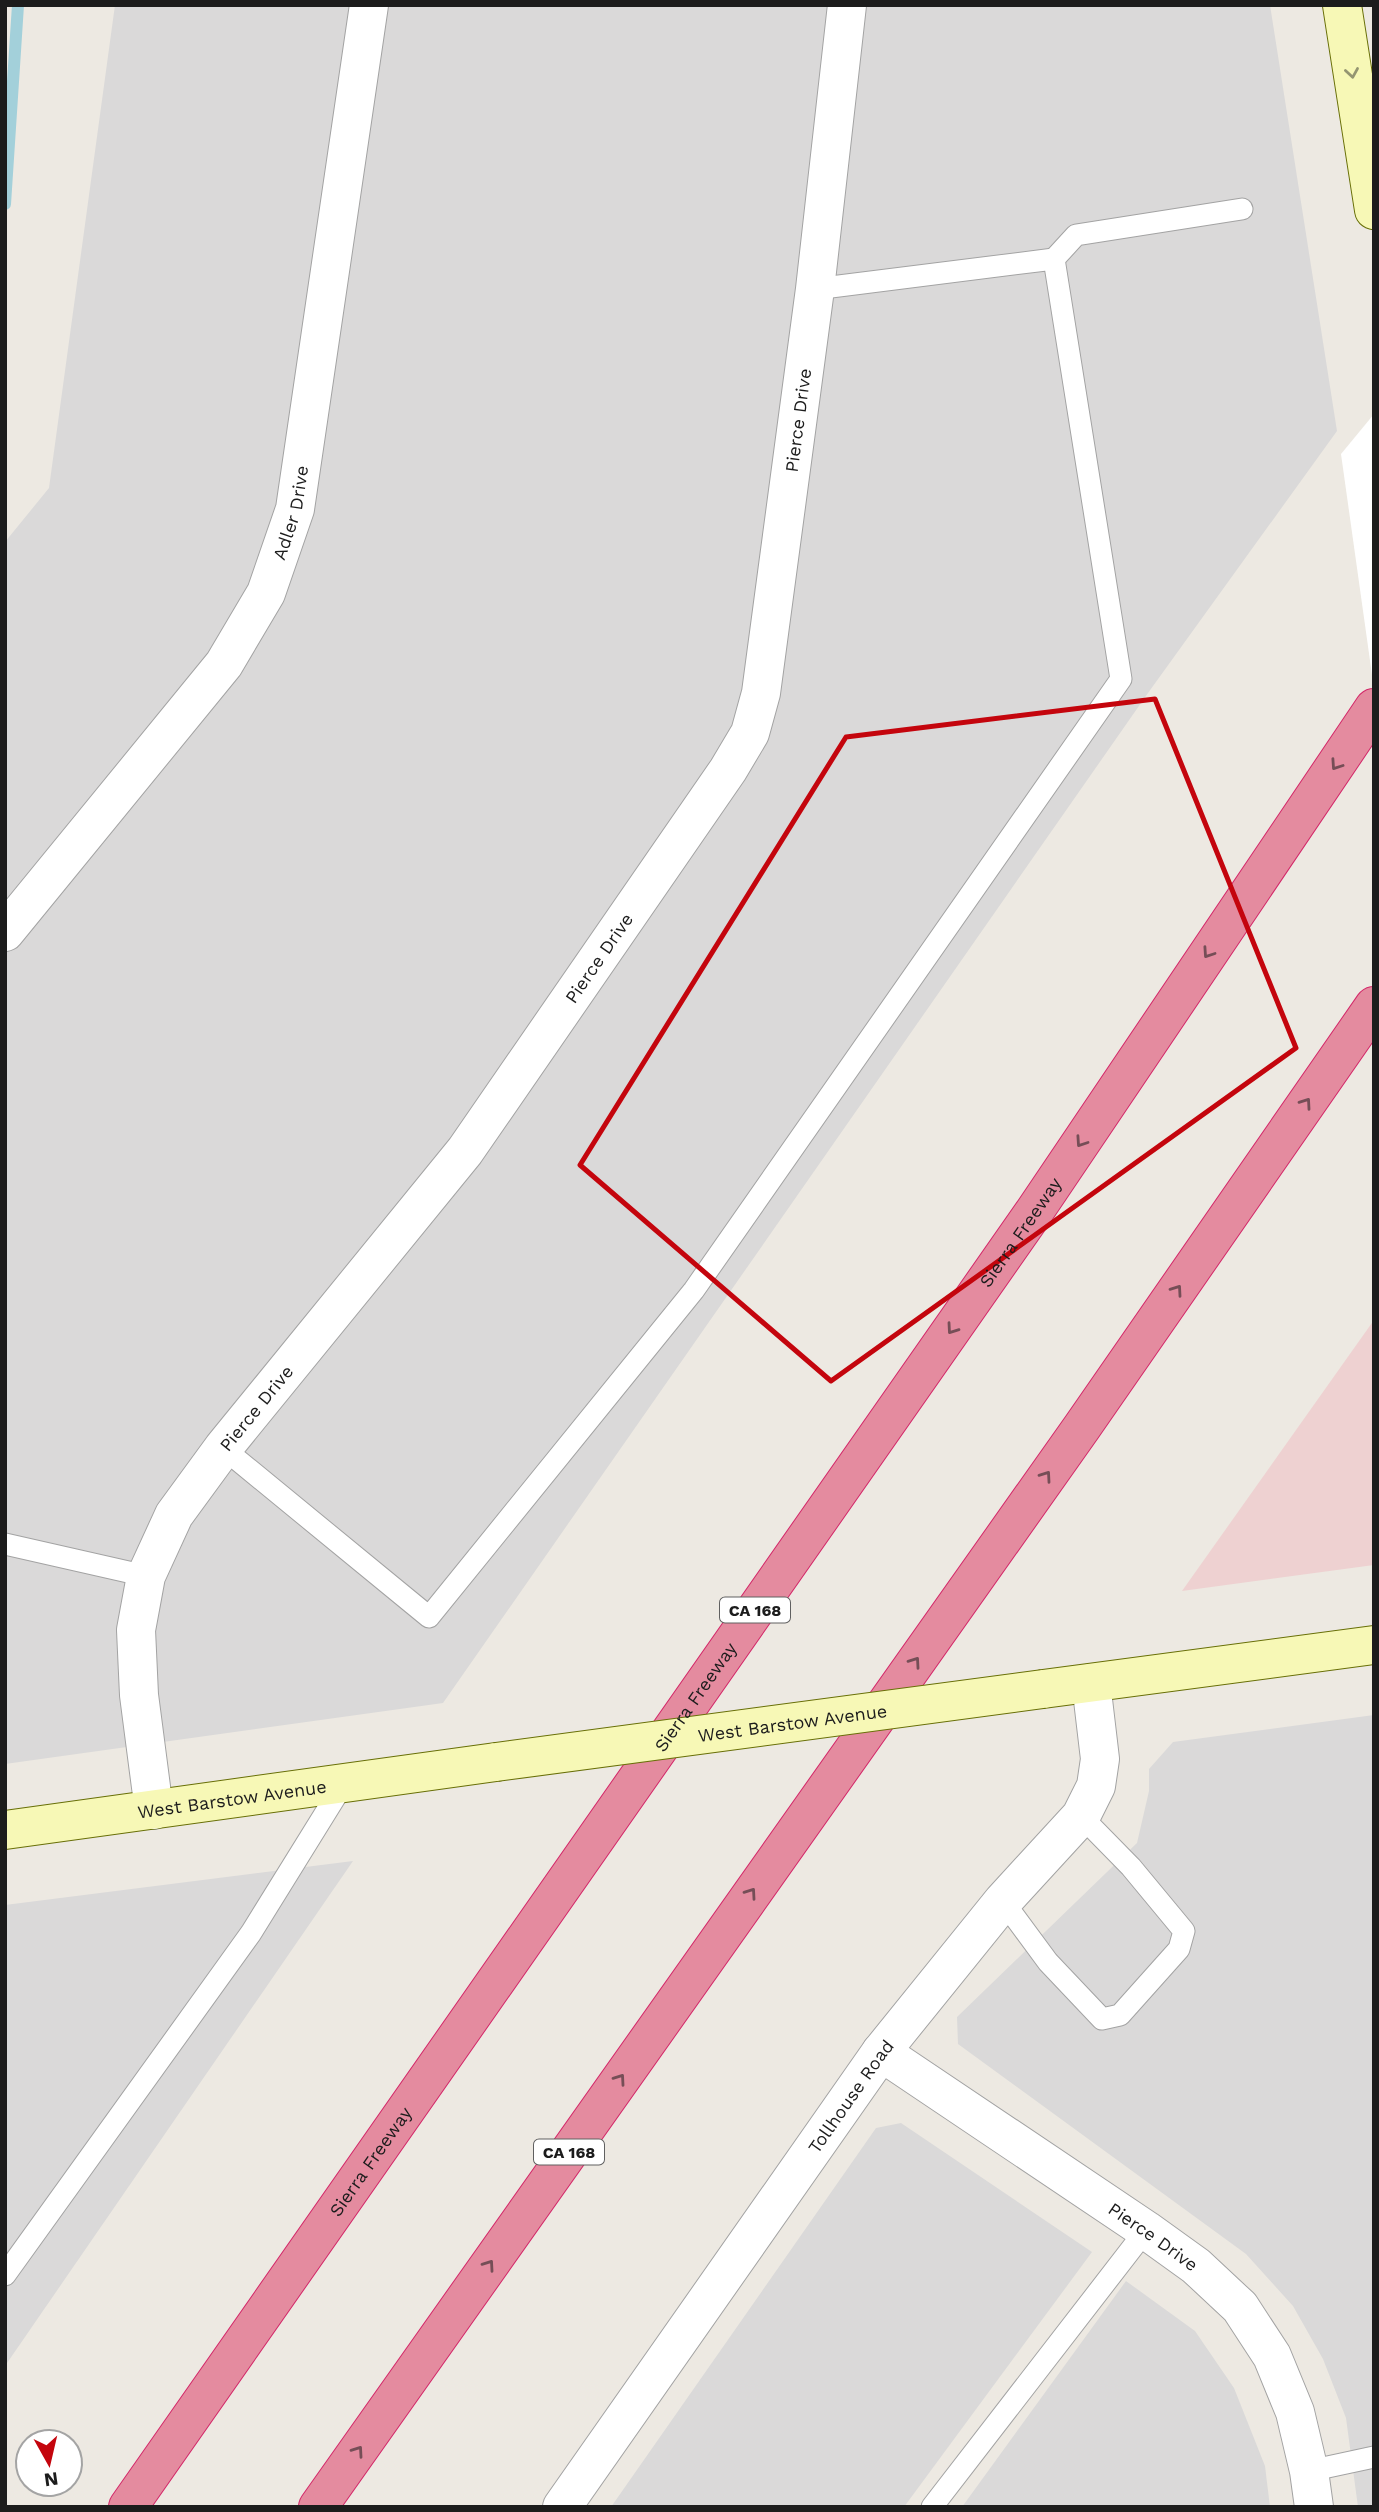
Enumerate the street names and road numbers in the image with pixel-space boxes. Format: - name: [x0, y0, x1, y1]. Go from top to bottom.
- street label: Pierce Drive: [780, 367, 815, 473]
- street label: Adler Drive: [268, 464, 312, 562]
- street label: Pierce Drive: [560, 909, 637, 1007]
- street label: Sierra Freeway: [974, 1172, 1065, 1291]
- street label: Pierce Drive: [215, 1361, 297, 1455]
- road number: CA 168: [720, 1598, 790, 1622]
- street label: Sierra Freeway: [649, 1637, 741, 1755]
- street label: West Barstow Avenue: [697, 1699, 888, 1745]
- street label: West Barstow Avenue: [136, 1775, 328, 1822]
- street label: Tollhouse Road: [803, 2035, 897, 2157]
- street label: Sierra Freeway: [324, 2102, 416, 2220]
- road number: CA 168: [534, 2140, 604, 2164]
- street label: Pierce Drive: [1105, 2198, 1203, 2275]

